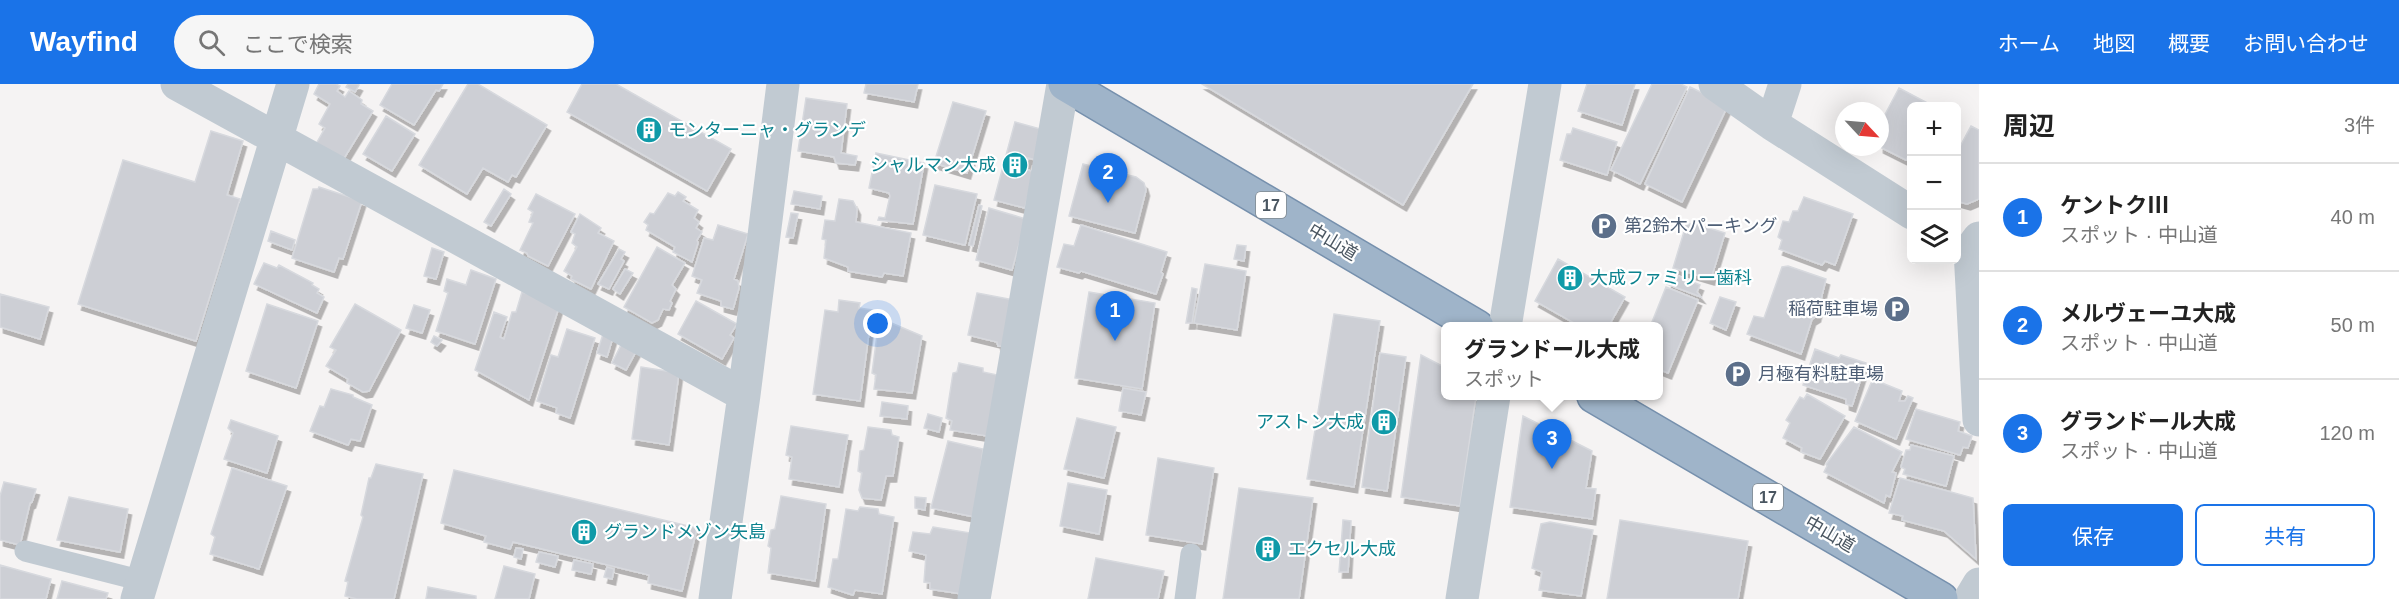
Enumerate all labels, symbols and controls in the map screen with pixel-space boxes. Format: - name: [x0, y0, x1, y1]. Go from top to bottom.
- search box: [174, 15, 594, 69]
- text: Wayfind: [30, 26, 138, 57]
- icon: search: [195, 26, 228, 59]
- text: ここで検索: [243, 32, 353, 57]
- text: ホーム: [1998, 32, 2060, 55]
- text: 地図: [2093, 32, 2135, 55]
- text: 概要: [2168, 32, 2210, 55]
- text: お問い合わせ: [2243, 32, 2369, 55]
- north arrow: [1835, 102, 1889, 156]
- map controls: [1907, 102, 1961, 264]
- button: +: [1907, 102, 1961, 156]
- text: 周辺: [2003, 111, 2055, 141]
- text: 3件: [2344, 114, 2375, 136]
- building icon: モンターニャ・グランデ: [634, 115, 664, 145]
- place label: モンターニャ・グランデ: [668, 120, 866, 140]
- building icon: シャルマン大成: [1000, 150, 1030, 180]
- pin: 2: [1088, 154, 1128, 203]
- place label: シャルマン大成: [870, 155, 996, 175]
- button: −: [1907, 156, 1961, 210]
- road number: 17: [1256, 192, 1286, 218]
- text: ケントクⅢ: [2060, 193, 2169, 218]
- text: 1: [2017, 206, 2028, 228]
- text: 40 m: [2331, 206, 2375, 228]
- button: layers: [1907, 210, 1961, 264]
- parking icon: 第2鈴木パーキング: [1589, 211, 1619, 241]
- place label: 第2鈴木パーキング: [1624, 216, 1777, 236]
- street label: 中山道: [1305, 220, 1361, 264]
- text: スポット · 中山道: [2060, 224, 2218, 246]
- building icon: 大成ファミリー歯科: [1555, 263, 1585, 293]
- place label: 大成ファミリー歯科: [1590, 268, 1752, 288]
- pin: 1: [1096, 292, 1134, 341]
- parking icon: 稲荷駐車場: [1882, 294, 1912, 324]
- place label: 稲荷駐車場: [1788, 299, 1878, 319]
- text: メルヴェーユ大成: [2060, 301, 2236, 326]
- your location: [863, 309, 892, 338]
- text: 2: [2017, 314, 2028, 336]
- text: 50 m: [2331, 314, 2375, 336]
- popup: [1441, 322, 1663, 400]
- text: スポット · 中山道: [2060, 332, 2218, 354]
- text: グランドール大成: [1464, 337, 1640, 362]
- parking icon: 月極有料駐車場: [1723, 359, 1753, 389]
- place label: 月極有料駐車場: [1758, 364, 1884, 384]
- text: スポット: [1464, 368, 1544, 390]
- building icon: アストン大成: [1369, 407, 1399, 437]
- text: グランドール大成: [2060, 409, 2236, 434]
- place label: アストン大成: [1256, 412, 1364, 432]
- pin: 3: [1532, 420, 1572, 469]
- text: 3: [2017, 422, 2028, 444]
- text: 120 m: [2319, 422, 2375, 444]
- text: スポット · 中山道: [2060, 440, 2218, 462]
- road number: 17: [1753, 484, 1783, 510]
- button: 保存: [2003, 504, 2183, 566]
- button: 共有: [2195, 504, 2375, 566]
- street label: 中山道: [1802, 512, 1858, 556]
- building icon: グランドメゾン矢島: [569, 517, 599, 547]
- place label: グランドメゾン矢島: [604, 522, 766, 542]
- building icon: エクセル大成: [1253, 534, 1283, 564]
- place label: エクセル大成: [1288, 539, 1396, 559]

